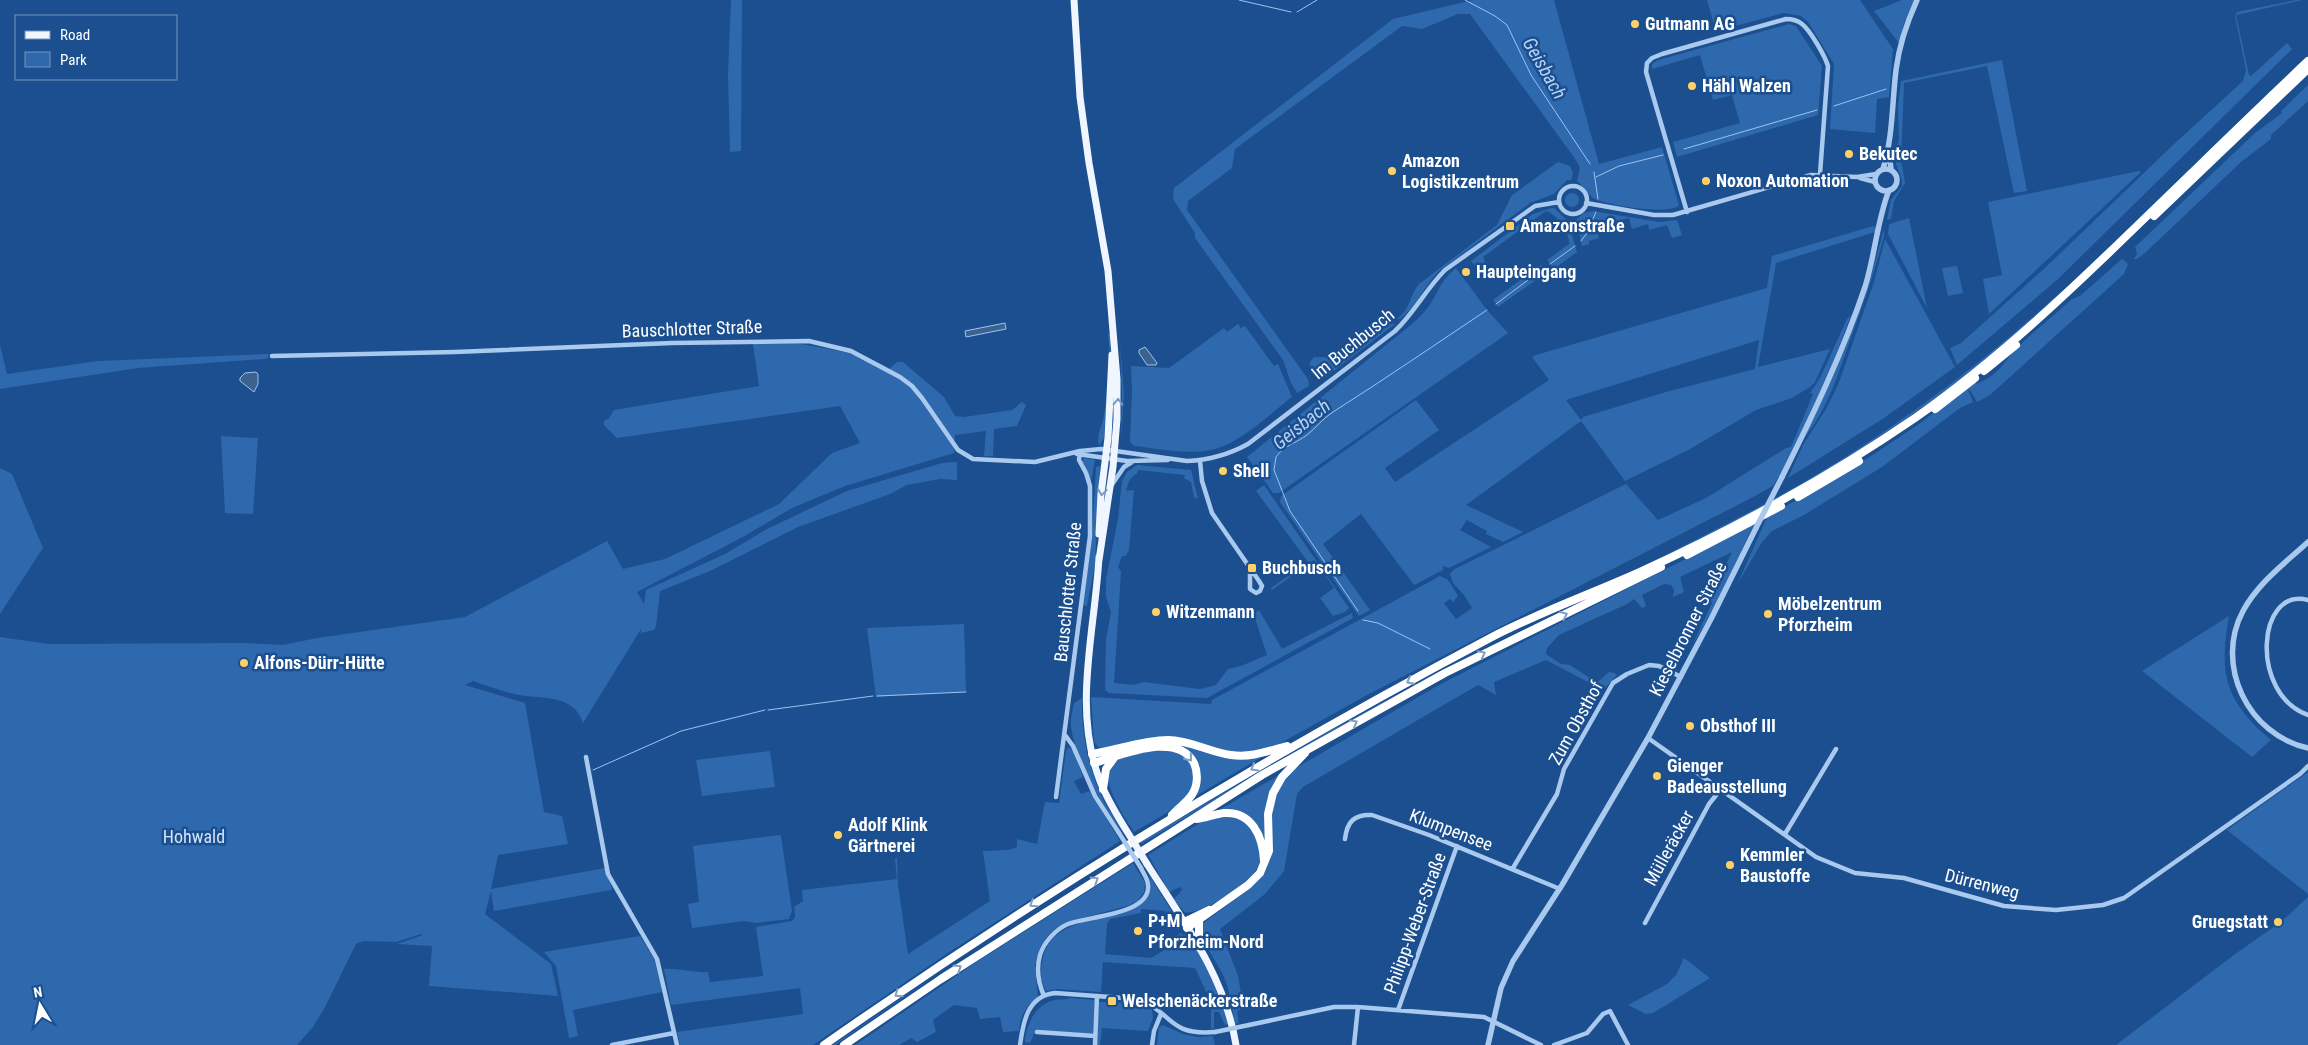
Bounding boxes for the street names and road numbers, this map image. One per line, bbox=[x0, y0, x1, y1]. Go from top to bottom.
street label: Im Buchbusch bbox=[1307, 304, 1398, 383]
street label: Bauschlotter Straße bbox=[621, 316, 763, 341]
street label: Bauschlotter Straße bbox=[1050, 521, 1085, 663]
street label: Kieselbronner Straße bbox=[1645, 558, 1731, 700]
street label: Zum Obsthof bbox=[1544, 677, 1607, 768]
street label: Klumpensee bbox=[1407, 804, 1496, 855]
street label: Mülleräcker bbox=[1639, 806, 1698, 889]
street label: Philipp-Weber-Straße bbox=[1379, 849, 1450, 996]
street label: Dürrenweg bbox=[1943, 864, 2022, 903]

